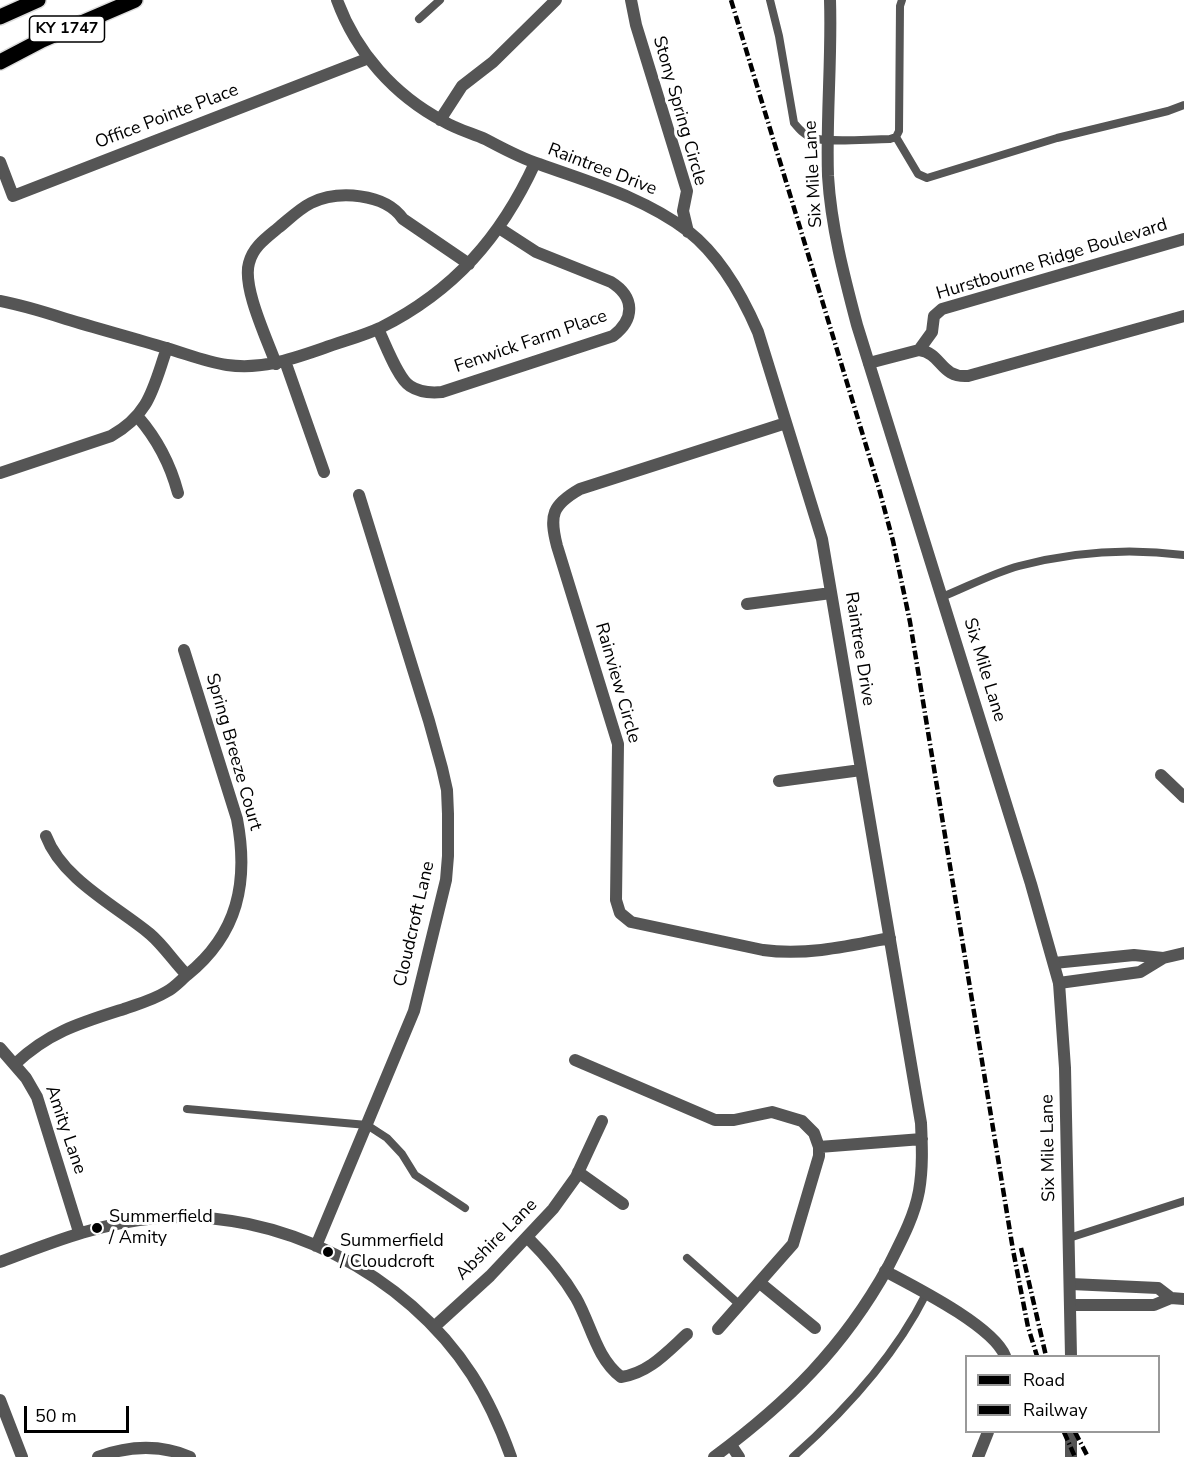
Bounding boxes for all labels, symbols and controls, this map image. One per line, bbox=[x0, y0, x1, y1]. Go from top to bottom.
road number: KY 1747 bbox=[29, 16, 104, 42]
street label: Stony Spring Circle bbox=[647, 34, 711, 188]
street label: Office Pointe Place bbox=[92, 80, 242, 154]
street label: Six Mile Lane bbox=[800, 120, 828, 228]
street label: Raintree Drive bbox=[544, 139, 660, 201]
street label: Hurstbourne Ridge Boulevard bbox=[934, 215, 1170, 305]
street label: Fenwick Farm Place bbox=[452, 306, 610, 378]
street label: Raintree Drive bbox=[839, 590, 879, 708]
street label: Six Mile Lane bbox=[958, 615, 1010, 725]
street label: Rainview Circle bbox=[589, 620, 645, 746]
street label: Spring Breeze Court bbox=[200, 671, 266, 833]
street label: Cloudcroft Lane bbox=[390, 859, 440, 989]
street label: Amity Lane bbox=[40, 1083, 90, 1177]
street label: Six Mile Lane bbox=[1037, 1094, 1061, 1202]
street label: Abshire Lane bbox=[452, 1195, 542, 1285]
place label: Summerfield / Amity bbox=[109, 1207, 213, 1250]
marker: Summerfield / Amity bbox=[90, 1221, 104, 1235]
place label: Summerfield / Cloudcroft bbox=[340, 1231, 444, 1274]
marker: Summerfield / Cloudcroft bbox=[321, 1245, 335, 1259]
legend bbox=[965, 1355, 1160, 1433]
text: Road bbox=[1023, 1368, 1065, 1392]
scale bar bbox=[27, 1394, 132, 1432]
text: Railway bbox=[1023, 1398, 1088, 1422]
text: 50 m bbox=[35, 1404, 77, 1428]

